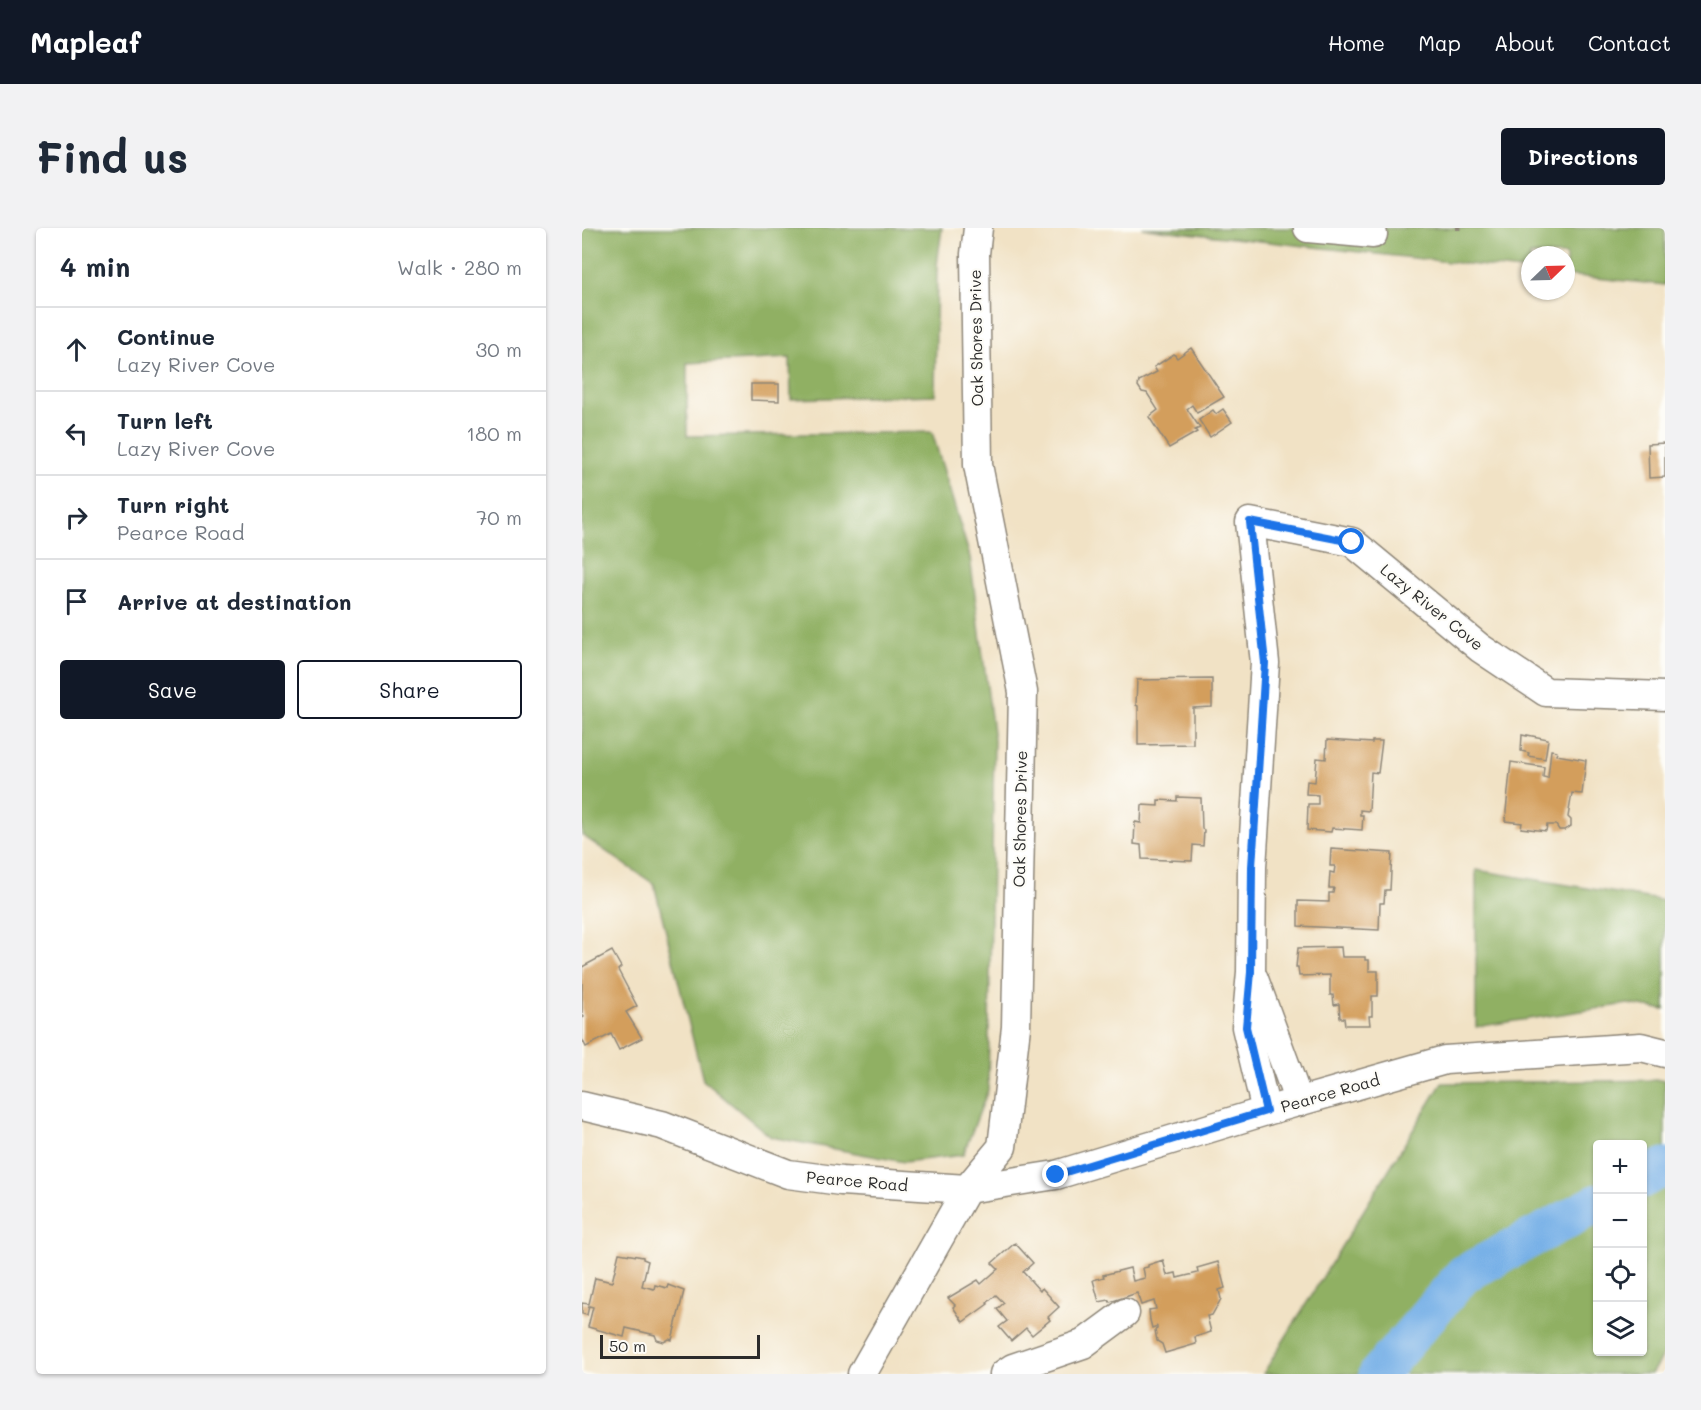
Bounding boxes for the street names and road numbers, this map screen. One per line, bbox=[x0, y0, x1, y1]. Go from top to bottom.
street label: Oak Shores Drive bbox=[964, 269, 987, 407]
street label: Lazy River Cove bbox=[1376, 559, 1488, 655]
street label: Oak Shores Drive bbox=[1008, 750, 1031, 888]
street label: Pearce Road bbox=[1278, 1068, 1382, 1117]
street label: Pearce Road bbox=[805, 1166, 909, 1195]

